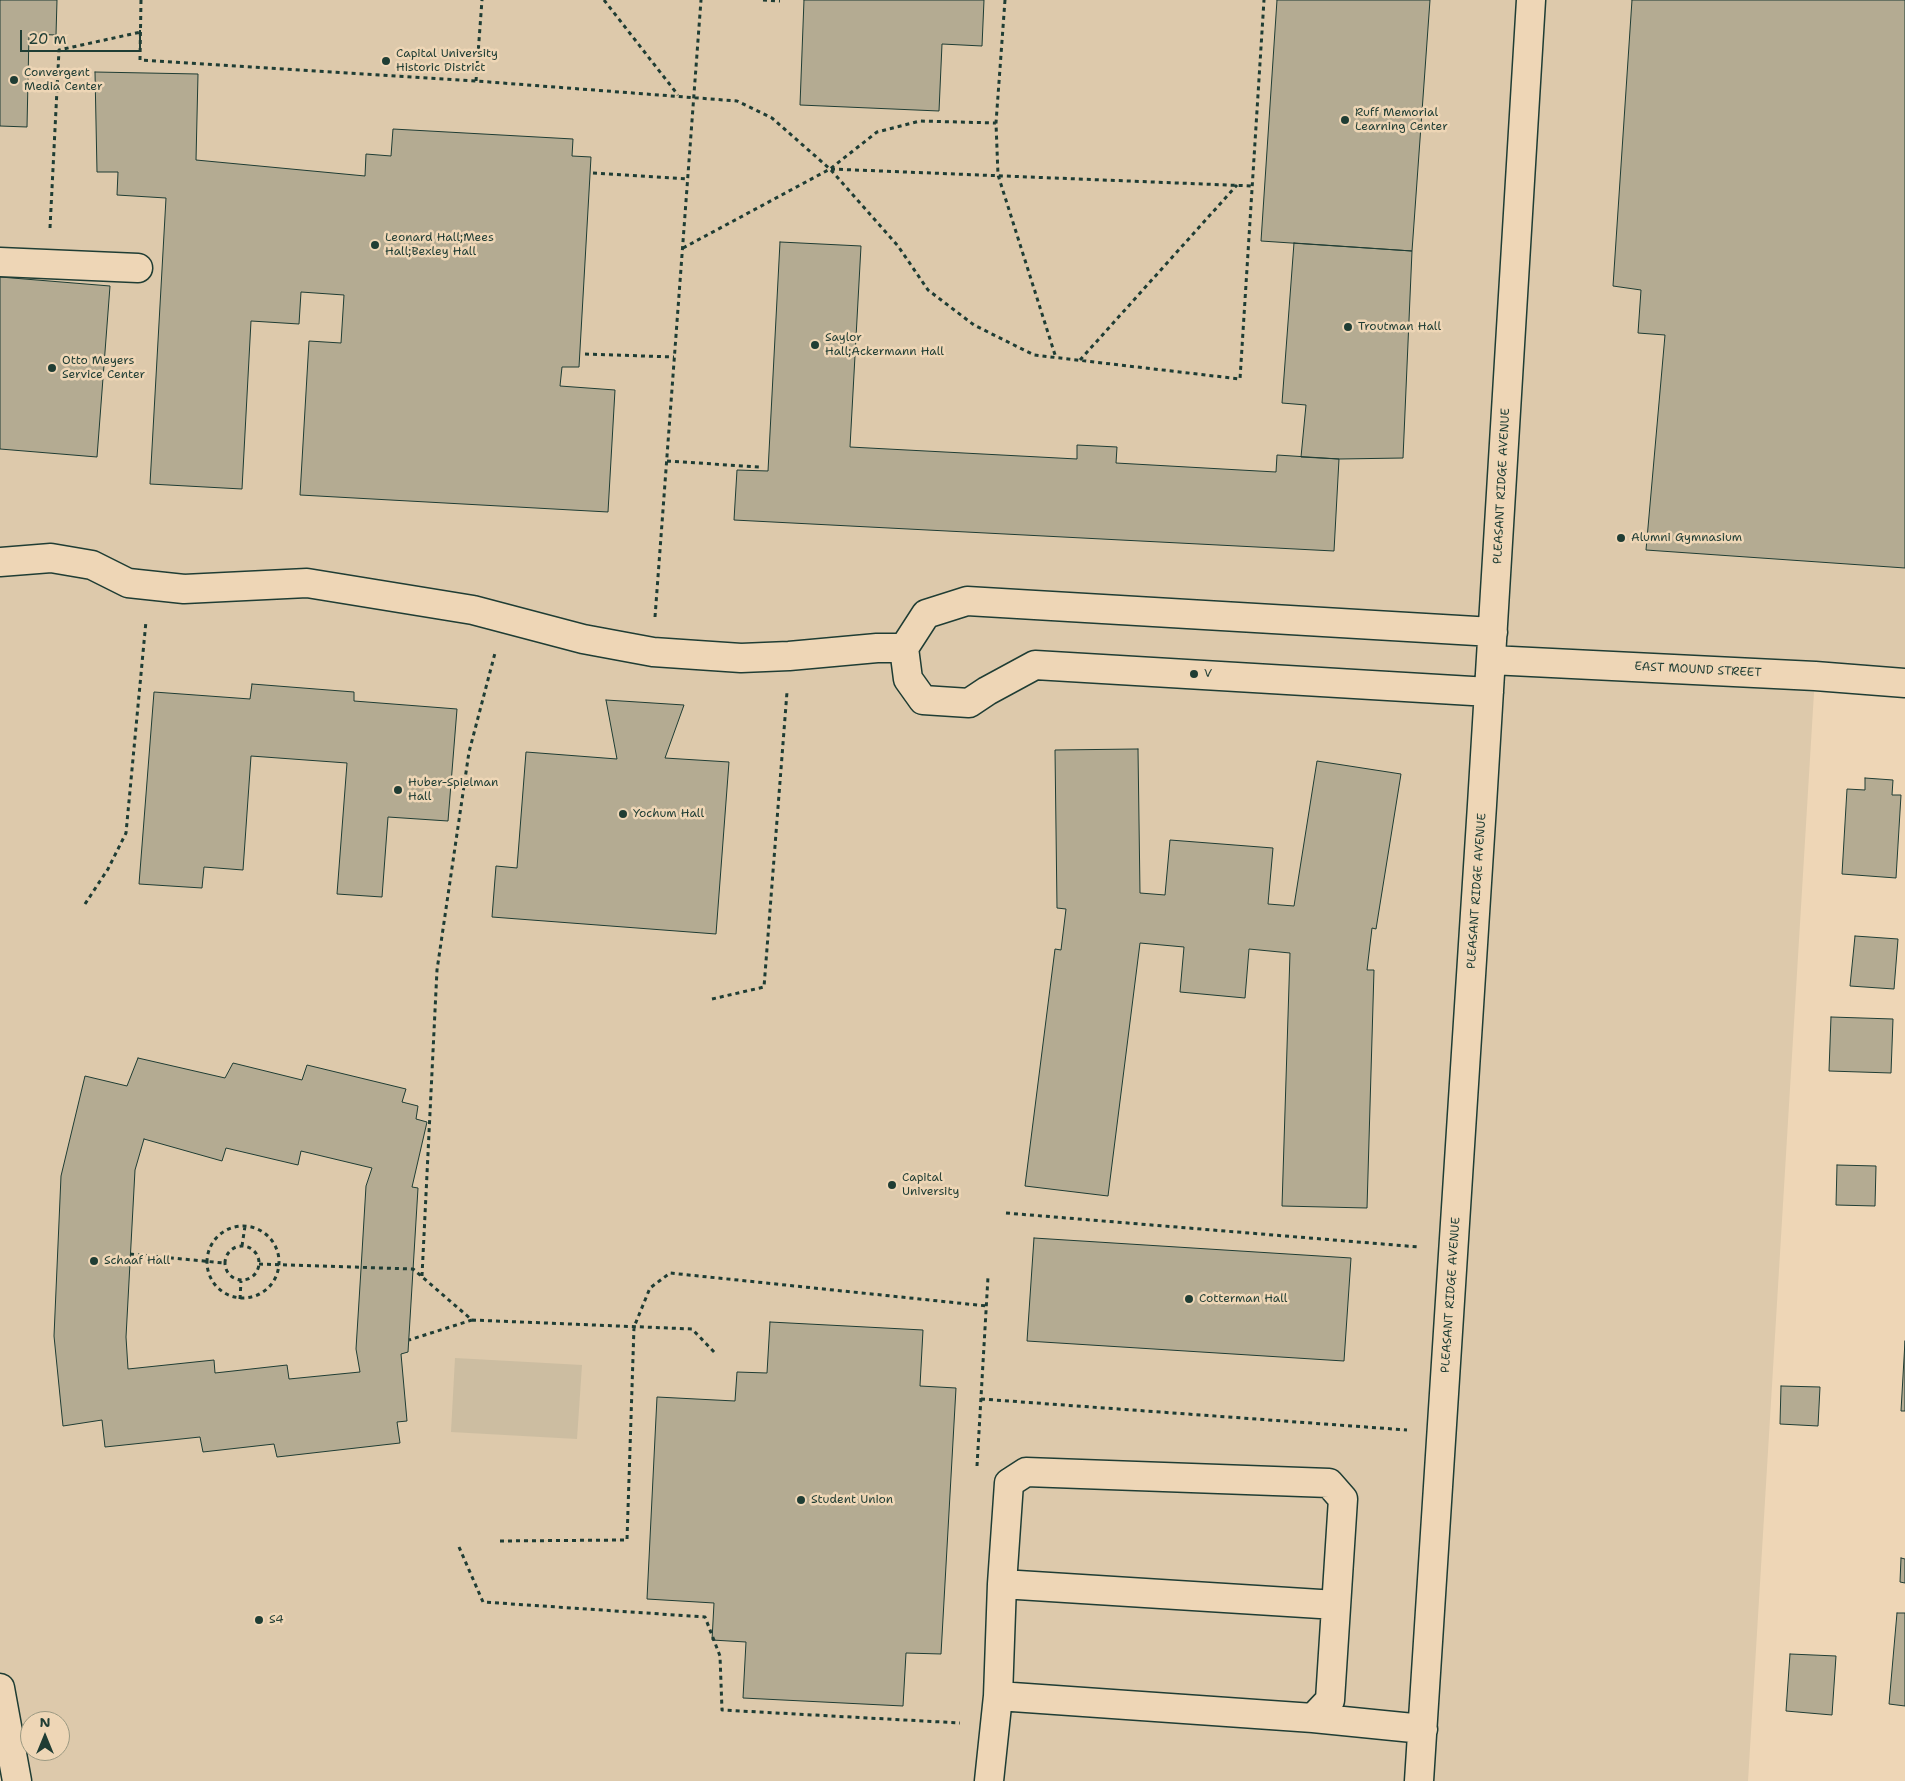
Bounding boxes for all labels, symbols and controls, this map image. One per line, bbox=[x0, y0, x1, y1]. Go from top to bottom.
scale bar bbox=[22, 20, 144, 52]
text: 20 m bbox=[28, 29, 67, 49]
place label: Capital University Historic District bbox=[396, 47, 498, 75]
marker: Capital University Historic District bbox=[380, 55, 392, 67]
place label: Convergent Media Center bbox=[24, 66, 103, 94]
marker: Convergent Media Center bbox=[8, 74, 20, 86]
place label: Ruff Memorial Learning Center bbox=[1355, 106, 1448, 134]
marker: Ruff Memorial Learning Center bbox=[1339, 114, 1351, 126]
place label: Leonard Hall;Mees Hall;Bexley Hall bbox=[385, 231, 494, 259]
marker: Leonard Hall;Mees Hall;Bexley Hall bbox=[369, 239, 381, 251]
place label: Troutman Hall bbox=[1358, 320, 1441, 334]
marker: Troutman Hall bbox=[1342, 321, 1354, 333]
place label: Saylor Hall;Ackermann Hall bbox=[825, 331, 944, 359]
marker: Saylor Hall;Ackermann Hall bbox=[809, 339, 821, 351]
place label: Otto Meyers Service Center bbox=[62, 354, 145, 382]
marker: Otto Meyers Service Center bbox=[46, 362, 58, 374]
street label: PLEASANT RIDGE AVENUE bbox=[1491, 408, 1513, 564]
place label: Alumni Gymnasium bbox=[1631, 531, 1742, 545]
marker: Alumni Gymnasium bbox=[1615, 532, 1627, 544]
street label: EAST MOUND STREET bbox=[1634, 659, 1762, 681]
place label: V bbox=[1204, 667, 1212, 681]
marker: V bbox=[1188, 668, 1200, 680]
place label: Huber-Spielman Hall bbox=[408, 776, 498, 804]
marker: Huber-Spielman Hall bbox=[392, 784, 404, 796]
place label: Yochum Hall bbox=[633, 807, 704, 821]
marker: Yochum Hall bbox=[617, 808, 629, 820]
street label: PLEASANT RIDGE AVENUE bbox=[1464, 813, 1490, 969]
place label: Capital University bbox=[902, 1171, 959, 1199]
marker: Capital University bbox=[886, 1179, 898, 1191]
street label: PLEASANT RIDGE AVENUE bbox=[1438, 1217, 1464, 1373]
place label: Schaaf Hall bbox=[104, 1254, 170, 1268]
marker: Schaaf Hall bbox=[88, 1255, 100, 1267]
place label: Cotterman Hall bbox=[1199, 1292, 1287, 1306]
marker: Cotterman Hall bbox=[1183, 1293, 1195, 1305]
place label: Student Union bbox=[811, 1493, 893, 1507]
marker: Student Union bbox=[795, 1494, 807, 1506]
place label: S4 bbox=[269, 1613, 284, 1627]
marker: S4 bbox=[253, 1614, 265, 1626]
north arrow bbox=[20, 1711, 70, 1761]
text: N bbox=[39, 1713, 51, 1731]

